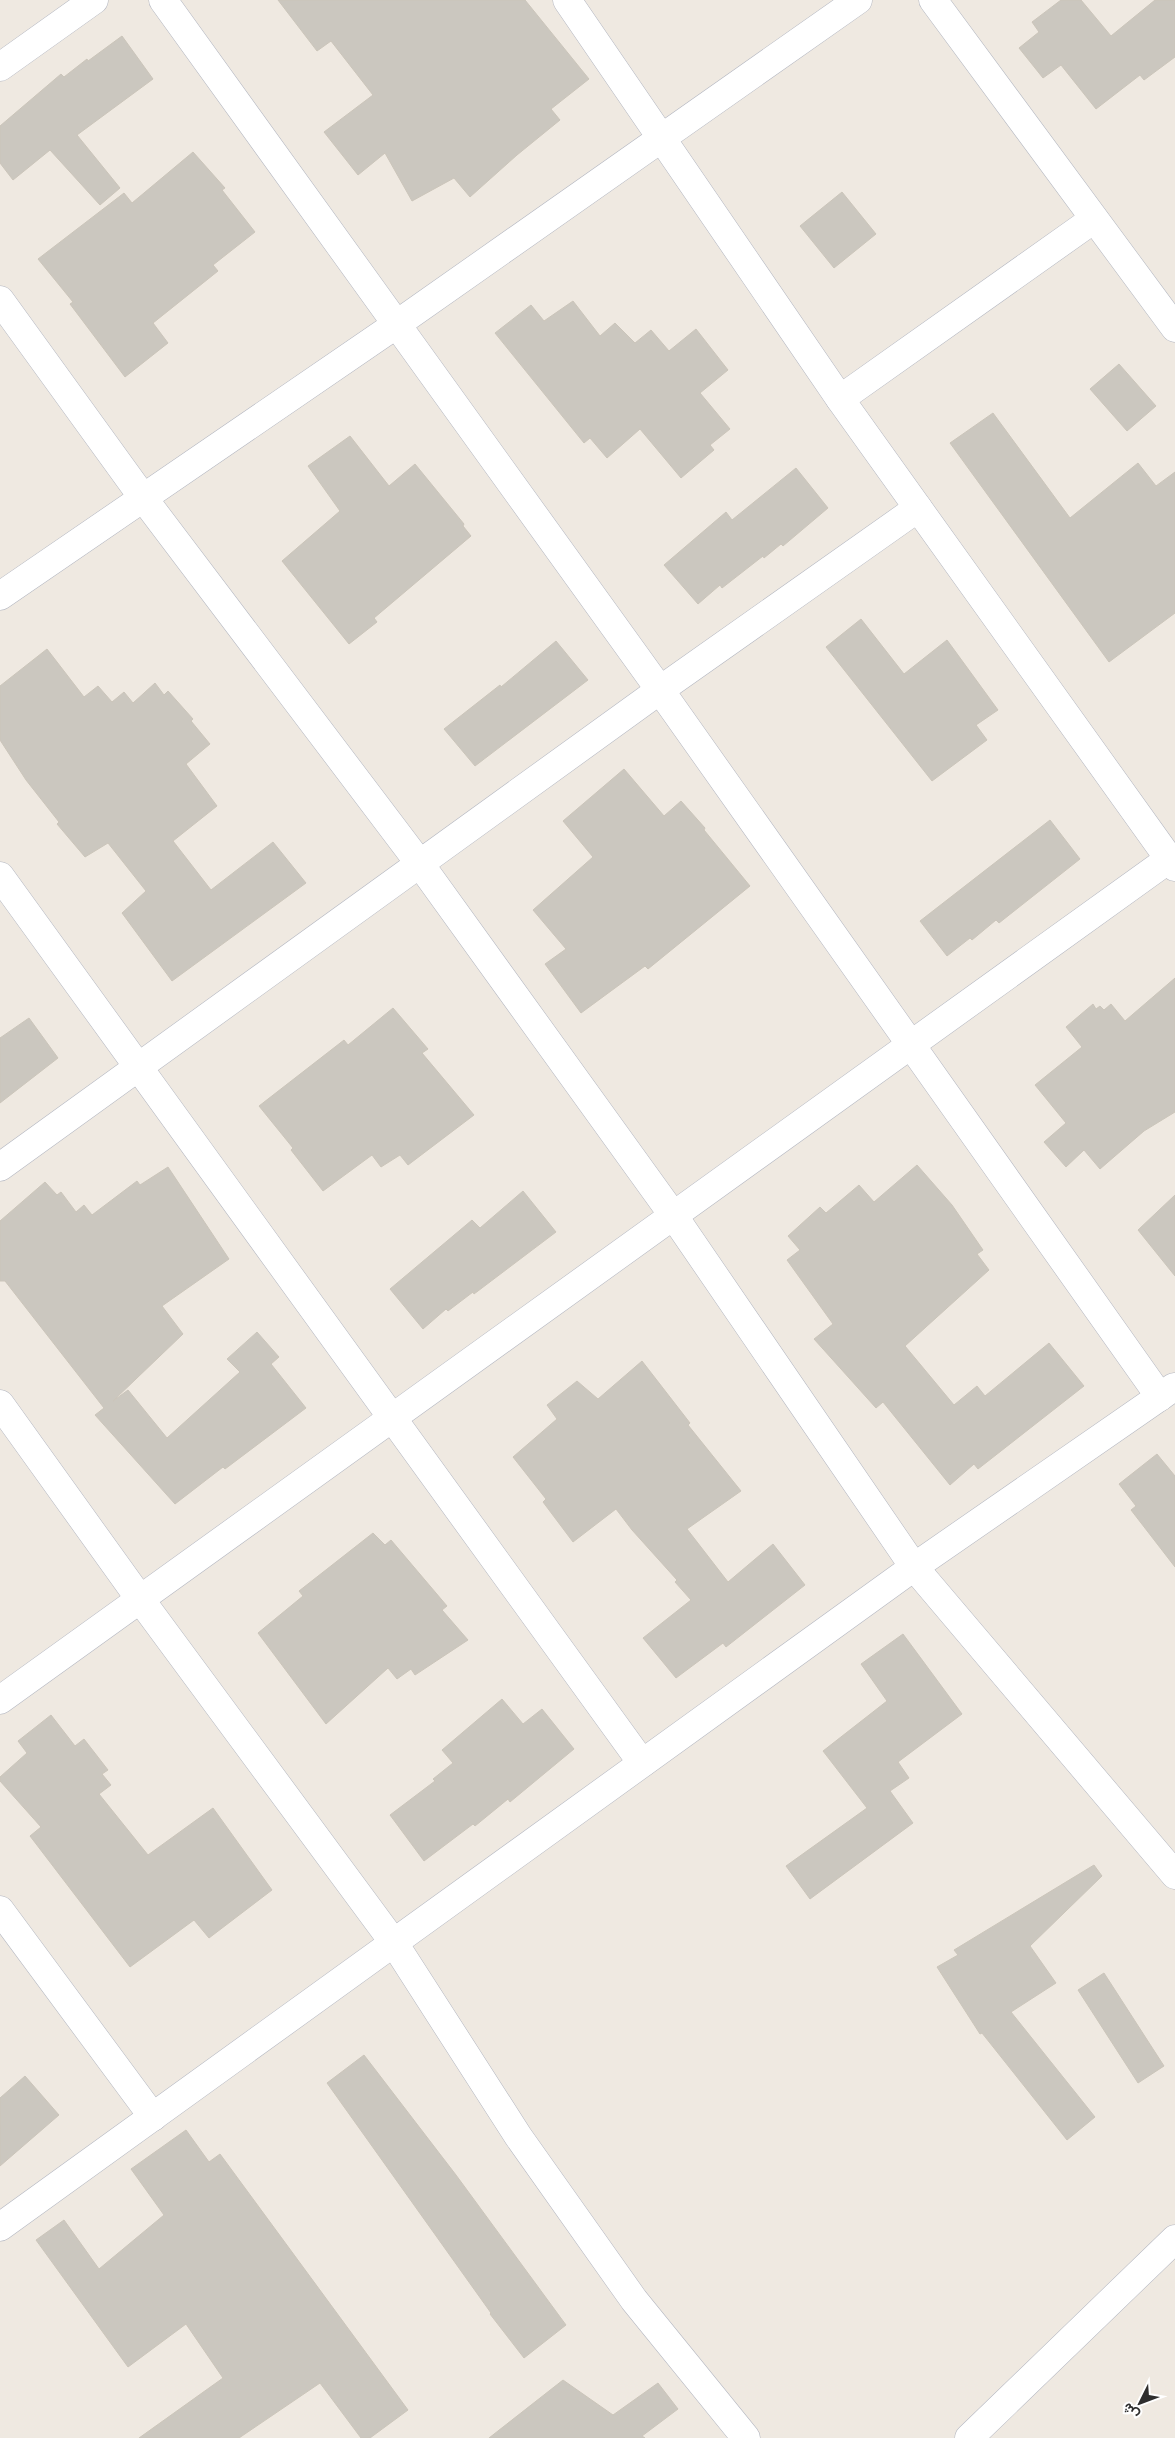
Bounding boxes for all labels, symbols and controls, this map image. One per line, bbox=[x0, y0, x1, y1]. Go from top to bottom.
north arrow bbox=[1115, 2378, 1165, 2428]
text: ش bbox=[1118, 2399, 1143, 2424]

